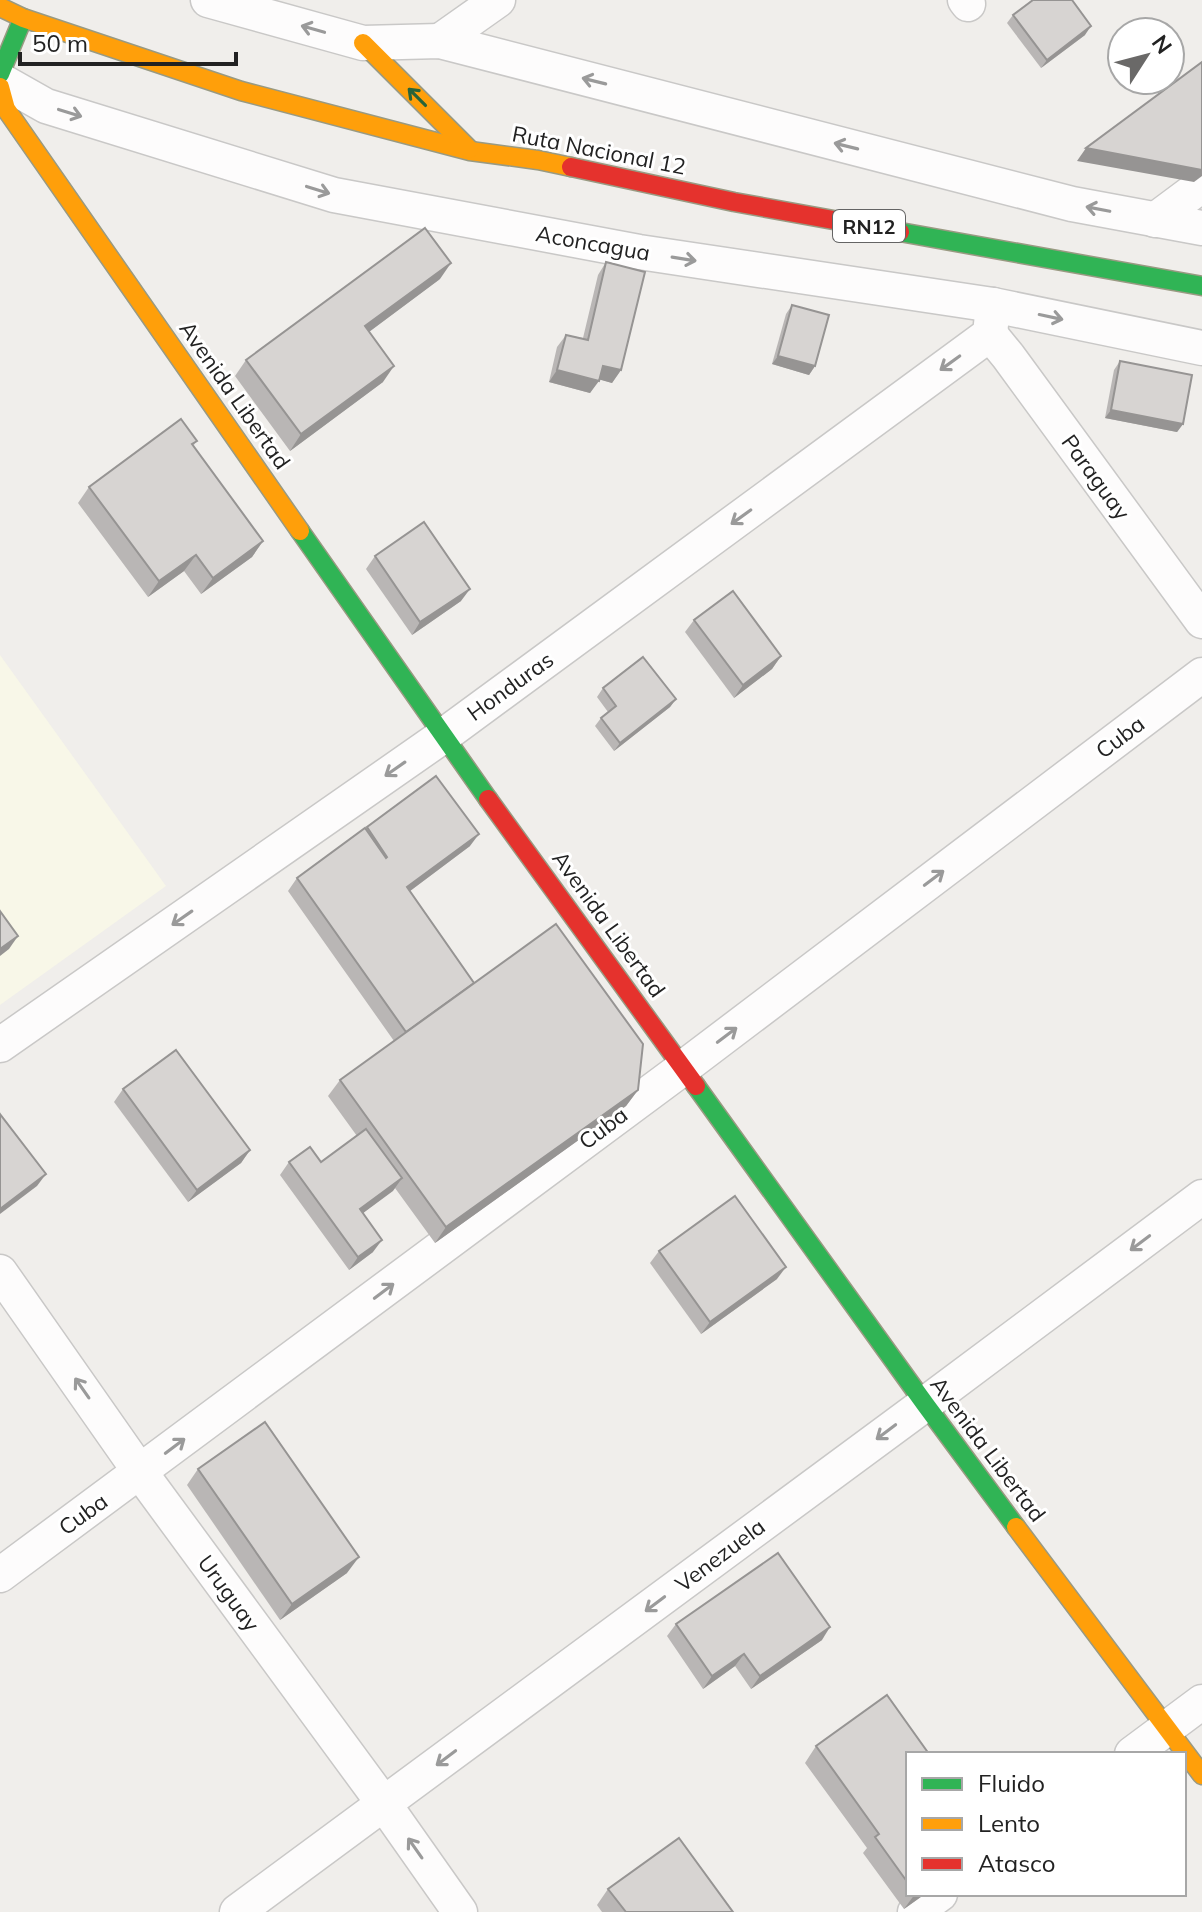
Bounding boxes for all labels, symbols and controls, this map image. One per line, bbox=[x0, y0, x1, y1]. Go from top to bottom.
scale bar bbox=[20, 16, 236, 66]
north arrow bbox=[1106, 16, 1186, 96]
one-way arrow bbox=[300, 21, 326, 36]
text: 50 m bbox=[32, 28, 88, 58]
text: N bbox=[1146, 29, 1178, 59]
one-way arrow bbox=[581, 72, 607, 87]
one-way arrow bbox=[408, 88, 427, 107]
one-way arrow bbox=[57, 107, 82, 122]
street label: Ruta Nacional 12 bbox=[510, 119, 688, 181]
one-way arrow bbox=[833, 137, 859, 152]
one-way arrow bbox=[306, 184, 331, 199]
one-way arrow bbox=[1086, 201, 1111, 216]
road number: RN12 bbox=[833, 210, 905, 242]
street label: Aconcagua bbox=[534, 219, 652, 267]
one-way arrow bbox=[671, 252, 696, 267]
one-way arrow bbox=[1038, 310, 1063, 325]
street label: Avenida Libertad bbox=[174, 316, 296, 474]
one-way arrow bbox=[940, 354, 961, 371]
street label: Paraguay bbox=[1056, 429, 1137, 525]
one-way arrow bbox=[730, 509, 752, 525]
street label: Honduras bbox=[461, 645, 559, 727]
street label: Cuba bbox=[1090, 710, 1150, 764]
one-way arrow bbox=[385, 761, 407, 777]
street label: Avenida Libertad bbox=[546, 845, 672, 1003]
one-way arrow bbox=[923, 869, 944, 886]
one-way arrow bbox=[171, 910, 193, 926]
one-way arrow bbox=[716, 1026, 737, 1043]
street label: Cuba bbox=[573, 1101, 633, 1155]
one-way arrow bbox=[1129, 1235, 1151, 1252]
one-way arrow bbox=[373, 1282, 394, 1299]
street label: Avenida Libertad bbox=[924, 1371, 1052, 1527]
one-way arrow bbox=[73, 1378, 90, 1400]
one-way arrow bbox=[876, 1424, 898, 1441]
one-way arrow bbox=[164, 1438, 186, 1454]
street label: Cuba bbox=[53, 1487, 113, 1541]
street label: Venezuela bbox=[670, 1512, 770, 1598]
street label: Uruguay bbox=[192, 1549, 266, 1637]
one-way arrow bbox=[645, 1595, 666, 1612]
one-way arrow bbox=[436, 1750, 457, 1767]
legend bbox=[906, 1752, 1186, 1896]
text: Fluido bbox=[978, 1768, 1045, 1798]
text: Lento bbox=[978, 1808, 1040, 1838]
one-way arrow bbox=[407, 1838, 423, 1860]
text: Atasco bbox=[978, 1848, 1055, 1878]

